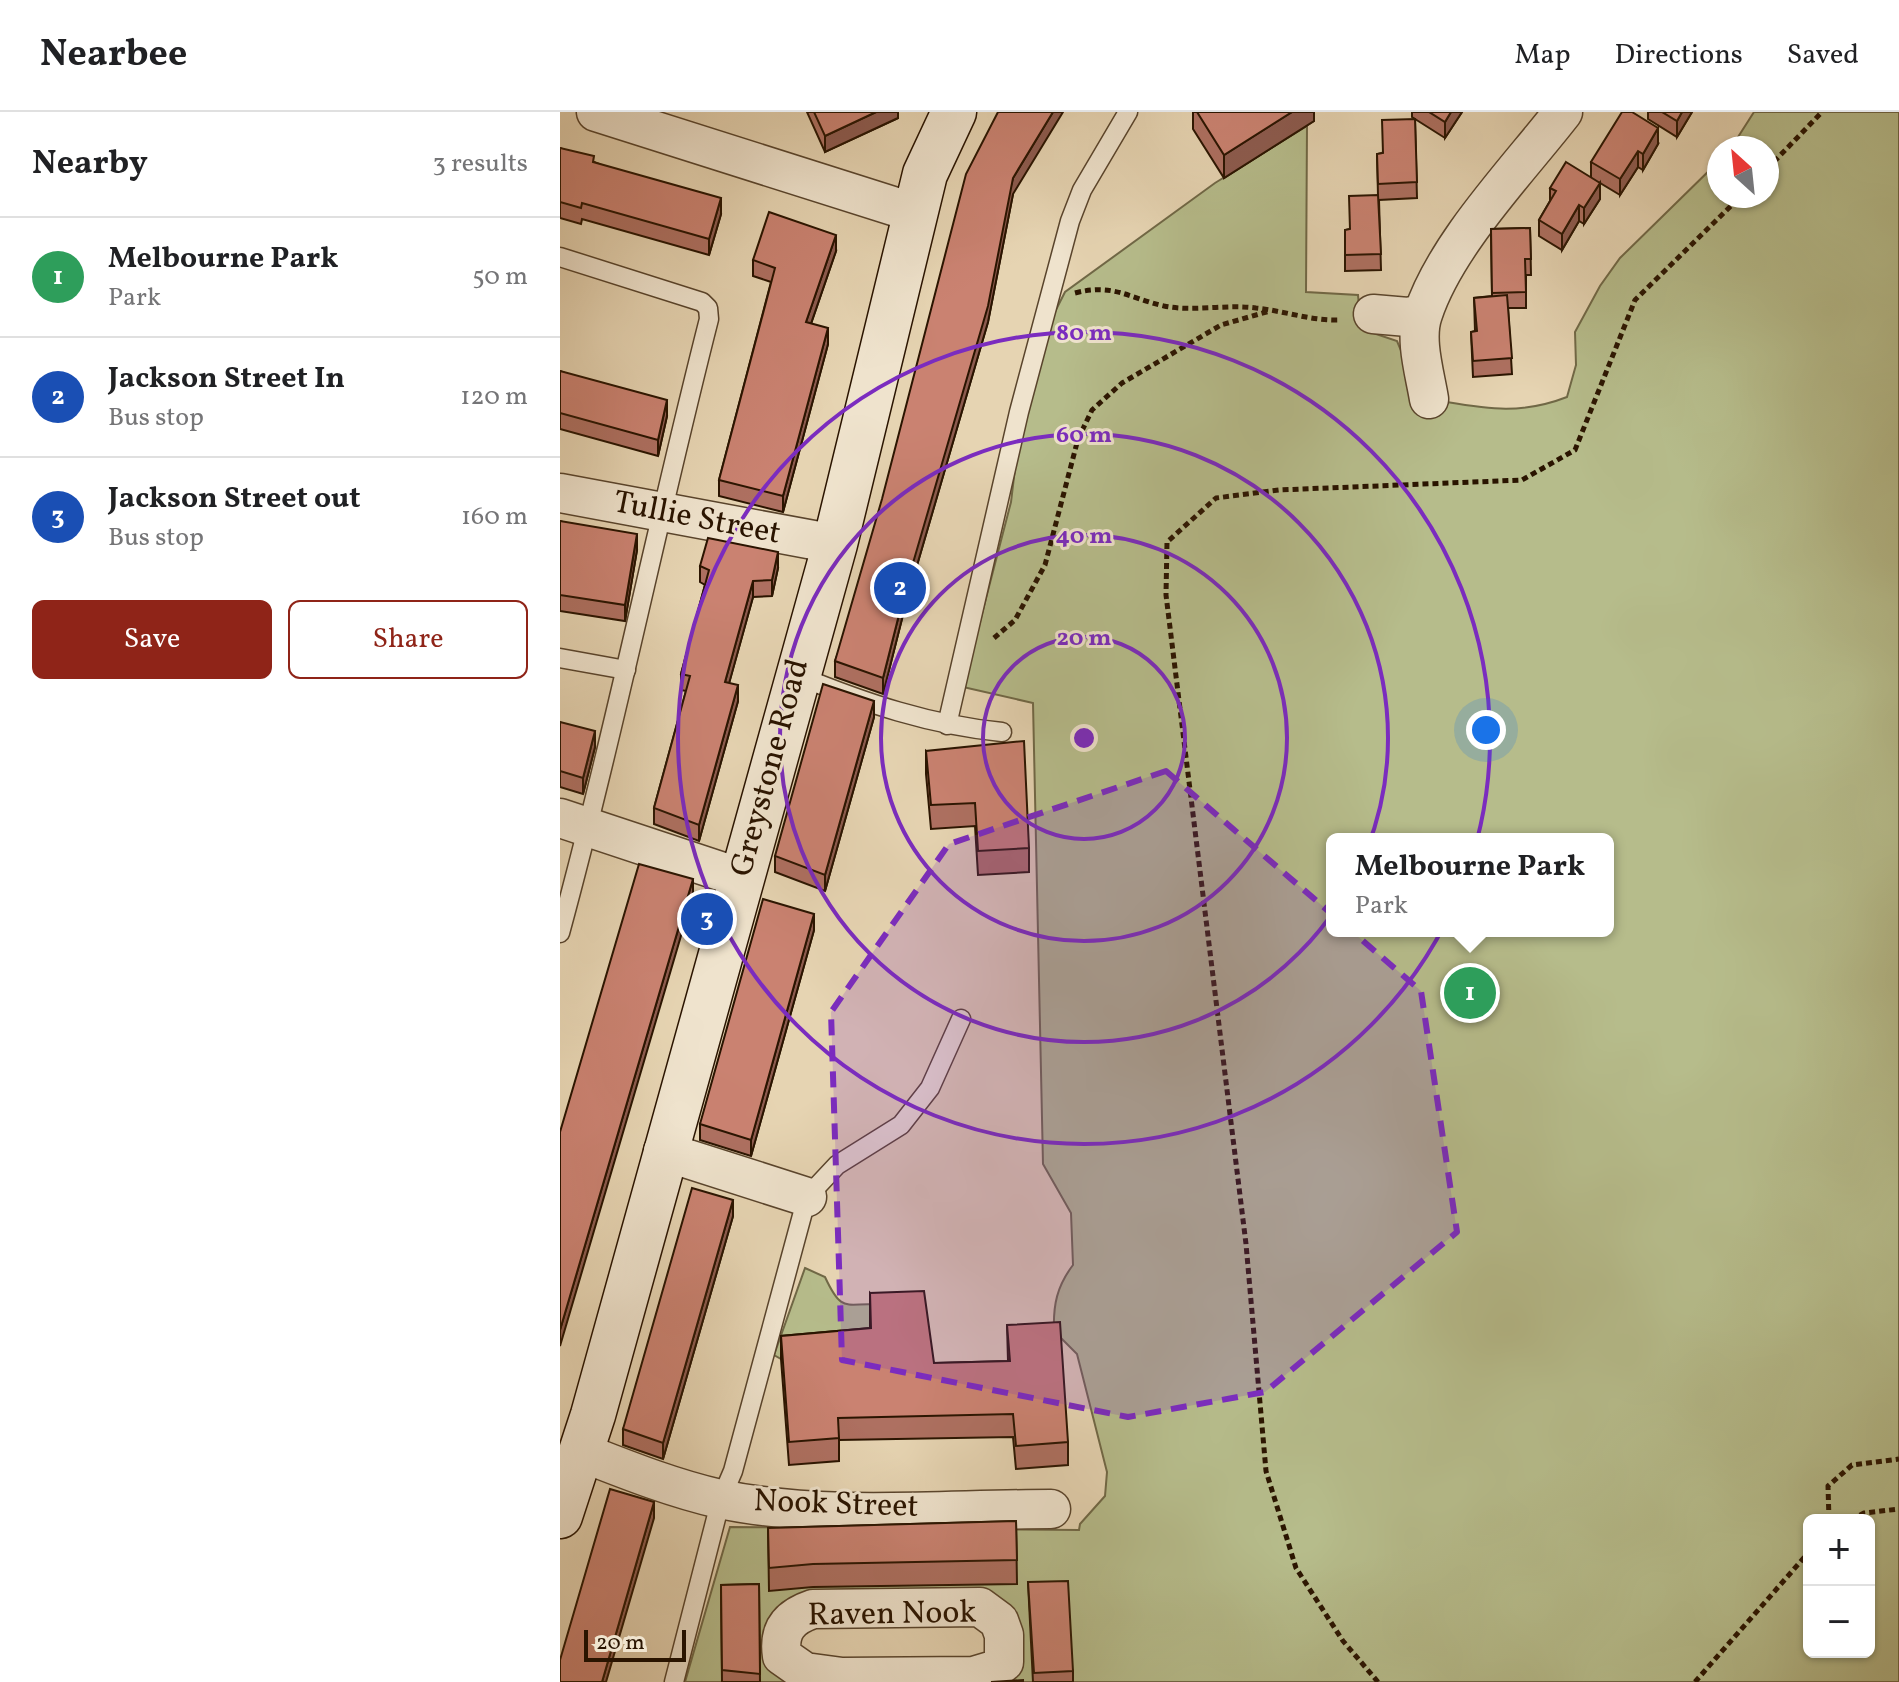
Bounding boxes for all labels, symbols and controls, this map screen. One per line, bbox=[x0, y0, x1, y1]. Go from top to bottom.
text: Nearbee bbox=[40, 29, 187, 82]
text: Map bbox=[1515, 36, 1571, 75]
text: Directions bbox=[1615, 36, 1743, 75]
text: Saved bbox=[1787, 36, 1859, 75]
north arrow bbox=[1707, 136, 1779, 208]
text: Nearby bbox=[32, 141, 148, 188]
text: 3 results bbox=[432, 146, 528, 182]
text: Melbourne Park bbox=[108, 238, 338, 280]
text: 1 bbox=[53, 259, 63, 295]
text: 50 m bbox=[472, 259, 528, 295]
text: Park bbox=[108, 280, 161, 316]
text: 80 m bbox=[1056, 317, 1112, 351]
text: Jackson Street In bbox=[108, 358, 345, 400]
text: 2 bbox=[51, 379, 65, 415]
text: 120 m bbox=[460, 379, 528, 415]
text: Bus stop bbox=[108, 400, 204, 436]
text: 60 m bbox=[1056, 419, 1112, 453]
text: Jackson Street out bbox=[108, 478, 361, 520]
street label: Tullie Street bbox=[610, 481, 784, 557]
text: 3 bbox=[51, 499, 65, 535]
text: 160 m bbox=[461, 499, 528, 535]
text: Bus stop bbox=[108, 520, 204, 556]
text: 40 m bbox=[1056, 520, 1112, 554]
pin: 2 bbox=[874, 558, 926, 618]
button: Save bbox=[32, 600, 272, 679]
button: Share bbox=[288, 600, 528, 679]
text: 20 m bbox=[1056, 622, 1112, 656]
street label: Greystone Road bbox=[721, 654, 821, 882]
your location bbox=[1466, 710, 1506, 750]
centre of rings bbox=[1070, 724, 1098, 752]
popup bbox=[1326, 833, 1614, 937]
text: Melbourne Park bbox=[1355, 846, 1585, 888]
text: Park bbox=[1355, 888, 1408, 924]
pin: 3 bbox=[681, 889, 733, 949]
pin: 1 bbox=[1444, 963, 1496, 1023]
street label: Nook Street bbox=[753, 1480, 919, 1530]
map controls bbox=[1803, 1514, 1875, 1658]
button: + bbox=[1803, 1514, 1875, 1586]
button: − bbox=[1803, 1586, 1875, 1658]
street label: Raven Nook bbox=[807, 1592, 977, 1638]
scale bar bbox=[584, 1626, 686, 1662]
text: 20 m bbox=[596, 1628, 645, 1659]

